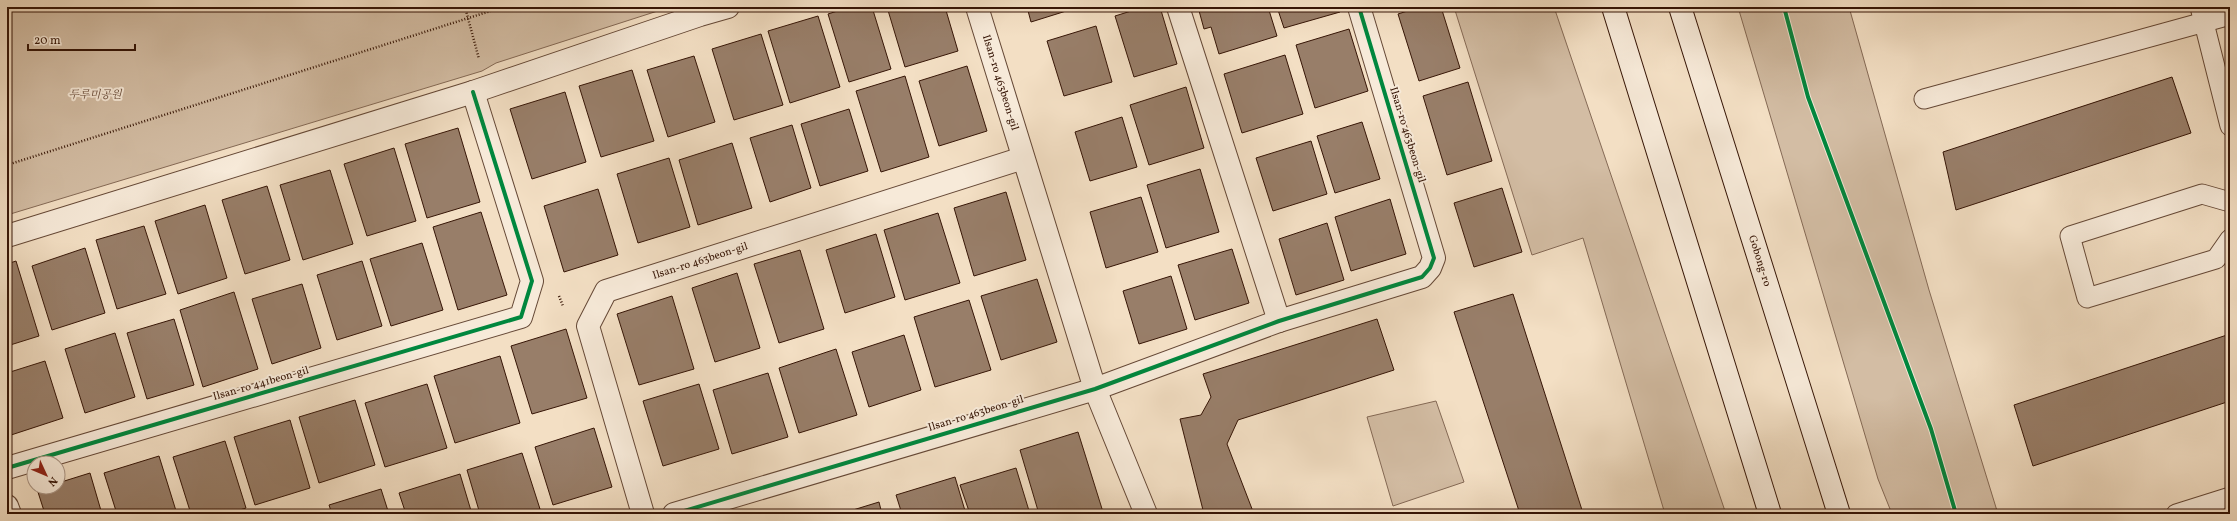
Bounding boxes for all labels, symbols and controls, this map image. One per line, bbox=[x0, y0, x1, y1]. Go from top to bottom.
scale bar bbox=[28, 26, 135, 52]
text: 20 m bbox=[34, 33, 61, 49]
street label: Ilsan-ro 463beon-gil bbox=[978, 33, 1022, 132]
street label: Ilsan-ro 463beon-gil bbox=[1385, 85, 1429, 185]
park label: 두루미공원 bbox=[68, 88, 123, 103]
street label: Gobong-ro bbox=[1745, 233, 1775, 288]
street label: Ilsan-ro 463beon-gil bbox=[650, 239, 750, 283]
street label: Ilsan-ro 441beon-gil bbox=[211, 363, 311, 405]
street label: Ilsan-ro 463beon-gil bbox=[926, 392, 1026, 436]
north arrow bbox=[26, 455, 66, 495]
text: N bbox=[44, 473, 60, 489]

